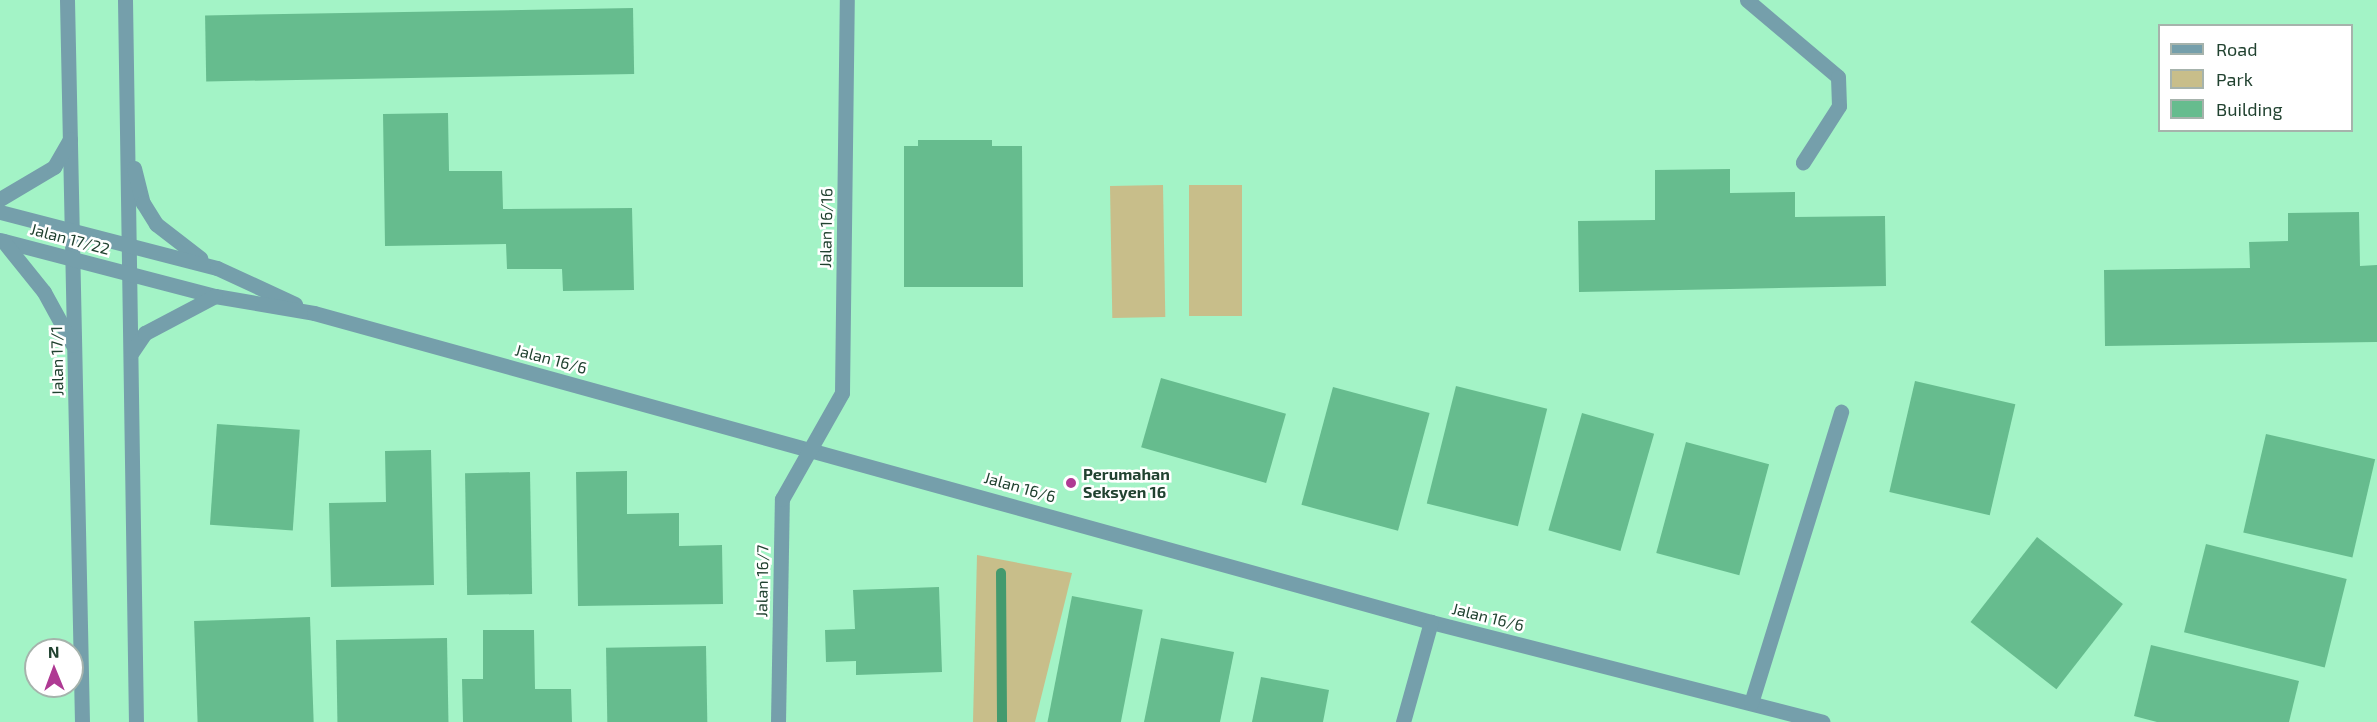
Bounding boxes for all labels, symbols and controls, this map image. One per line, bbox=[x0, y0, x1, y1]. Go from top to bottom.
legend bbox=[2158, 24, 2353, 132]
text: Road bbox=[2216, 38, 2257, 60]
text: Park bbox=[2216, 68, 2253, 90]
text: Building bbox=[2216, 98, 2283, 120]
street label: Jalan 16/16 bbox=[816, 188, 836, 268]
street label: Jalan 17/22 bbox=[28, 219, 112, 259]
street label: Jalan 17/1 bbox=[47, 326, 67, 396]
street label: Jalan 16/6 bbox=[513, 340, 589, 378]
place label: Perumahan Seksyen 16 bbox=[1083, 464, 1170, 502]
street label: Jalan 16/6 bbox=[982, 468, 1058, 506]
marker: Perumahan Seksyen 16 bbox=[1064, 476, 1078, 490]
street label: Jalan 16/7 bbox=[752, 545, 772, 617]
street label: Jalan 16/6 bbox=[1450, 599, 1526, 635]
north arrow bbox=[24, 638, 84, 698]
text: N bbox=[48, 642, 60, 661]

